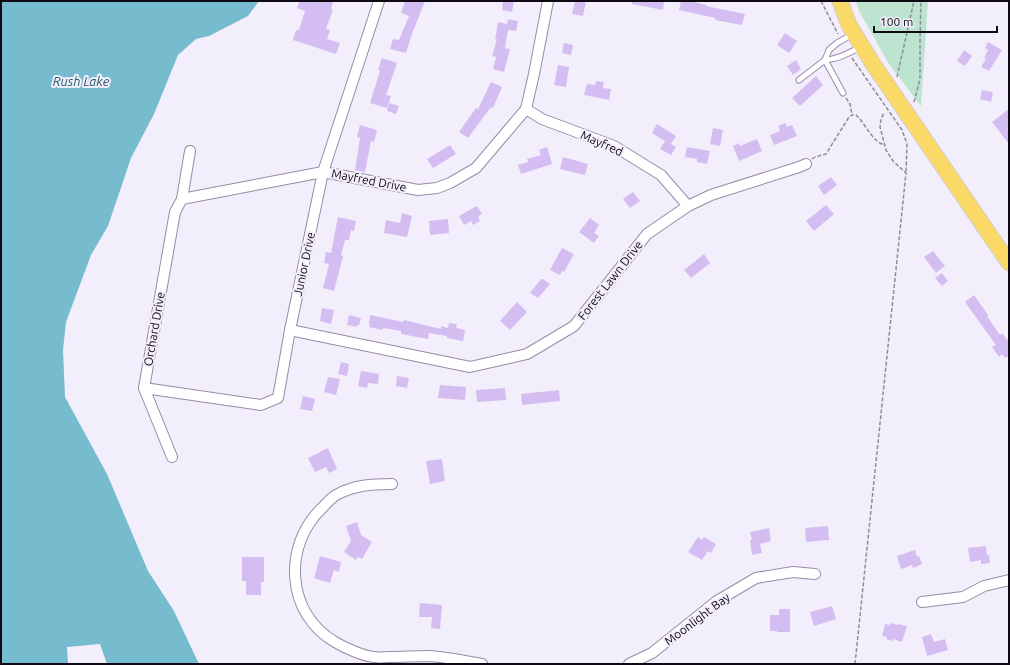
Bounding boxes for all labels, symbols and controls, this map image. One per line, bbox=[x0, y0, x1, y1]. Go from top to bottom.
scale bar bbox=[874, 8, 997, 34]
text: 100 m bbox=[880, 15, 913, 28]
water label: Rush Lake bbox=[53, 74, 110, 88]
street label: Mayfred bbox=[579, 128, 625, 158]
street label: Mayfred Drive bbox=[330, 166, 408, 194]
street label: Junior Drive bbox=[291, 231, 317, 297]
street label: Forest Lawn Drive bbox=[575, 238, 645, 322]
street label: Orchard Drive bbox=[141, 291, 167, 367]
street label: Moonlight Bay bbox=[662, 590, 732, 648]

